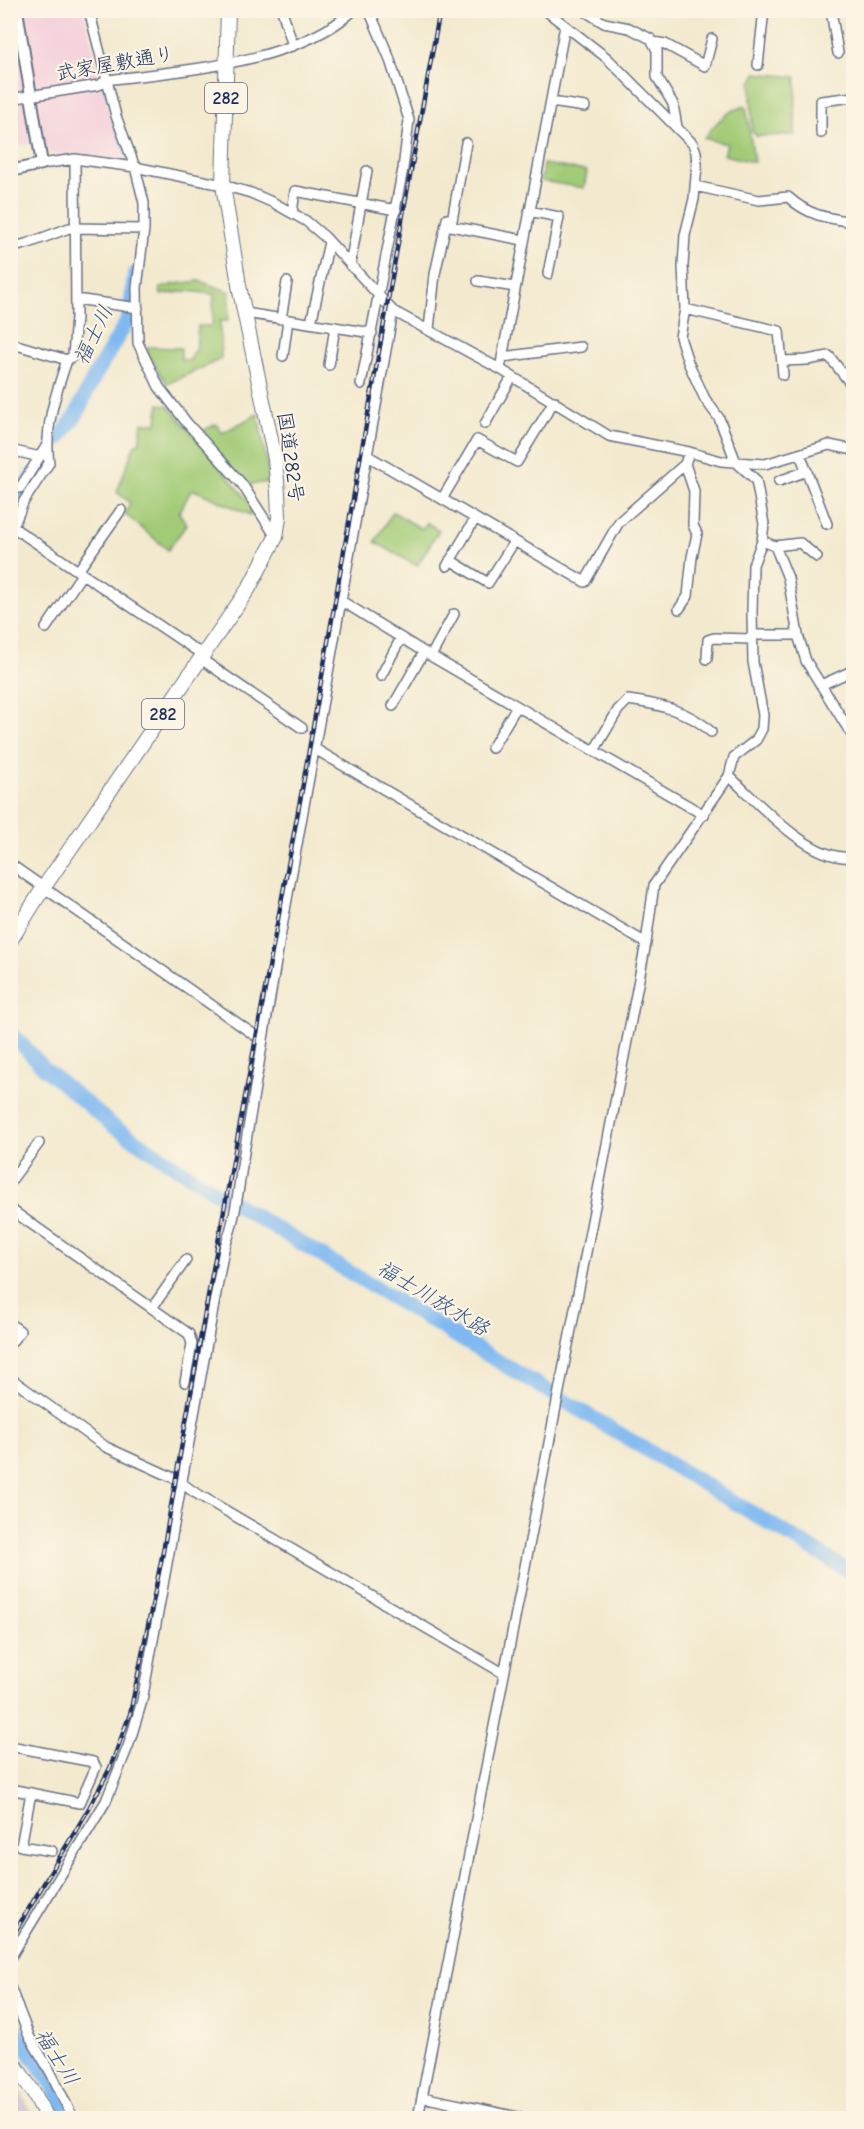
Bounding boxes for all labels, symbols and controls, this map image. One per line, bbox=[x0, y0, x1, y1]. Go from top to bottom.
street label: 武家屋敷通り bbox=[54, 42, 176, 85]
road number: 282 bbox=[205, 83, 247, 113]
water label: 福士川 bbox=[68, 301, 118, 369]
street label: 国道282号 bbox=[273, 410, 308, 504]
road number: 282 bbox=[142, 699, 184, 729]
water label: 福士川放水路 bbox=[373, 1255, 494, 1341]
water label: 福士川 bbox=[30, 2024, 84, 2090]

